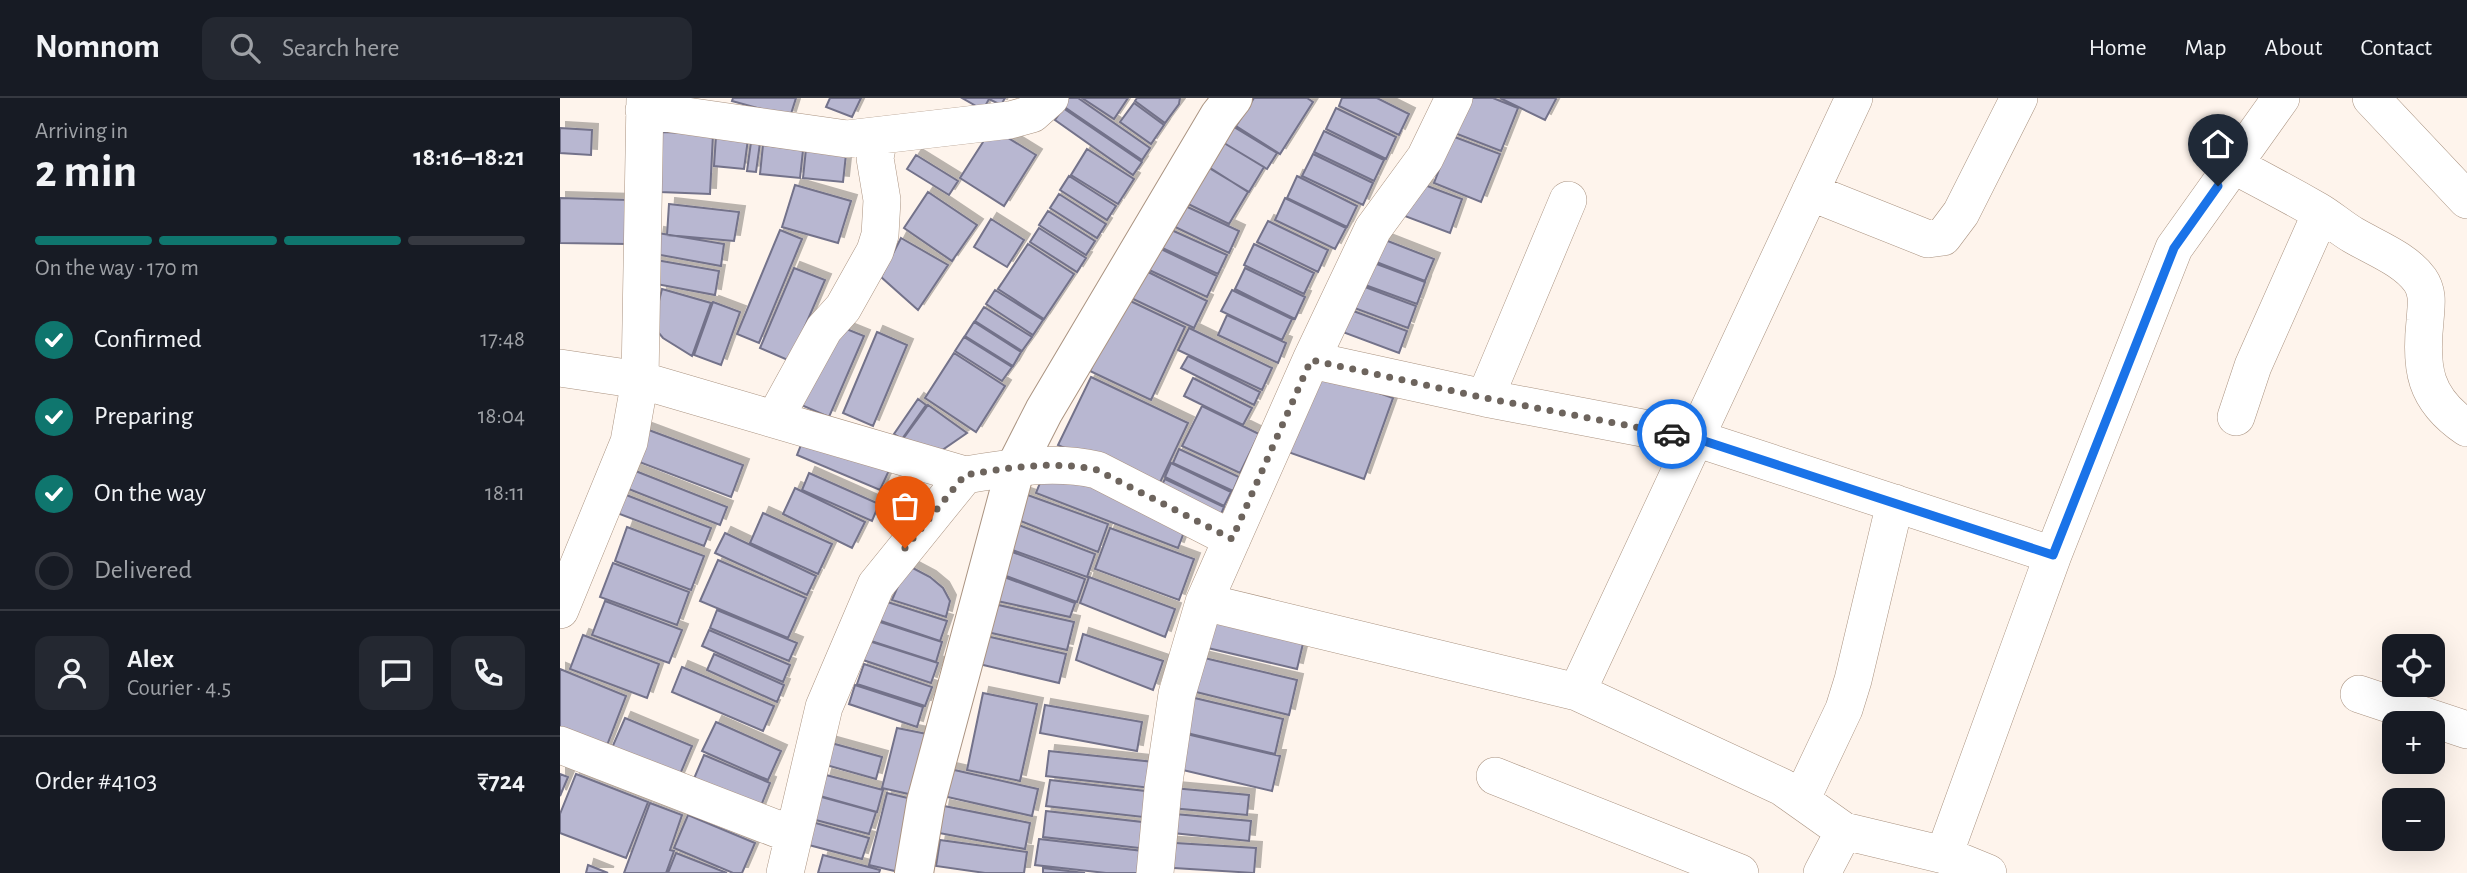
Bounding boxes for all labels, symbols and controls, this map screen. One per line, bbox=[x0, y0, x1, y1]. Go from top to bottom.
search box bbox=[202, 17, 692, 80]
icon: search bbox=[226, 29, 264, 67]
text: Nomnom bbox=[35, 31, 160, 64]
text: Search here bbox=[282, 35, 400, 61]
text: Home bbox=[2089, 36, 2147, 60]
text: Map bbox=[2185, 36, 2227, 60]
text: About bbox=[2265, 36, 2322, 60]
text: Contact bbox=[2360, 36, 2432, 60]
pin bbox=[2188, 114, 2248, 186]
text: Arriving in bbox=[35, 120, 128, 143]
icon: home bbox=[2199, 125, 2237, 163]
text: 18:16–18:21 bbox=[413, 144, 525, 170]
text: 2 min bbox=[35, 149, 137, 195]
text: On the way · 170 m bbox=[35, 257, 199, 280]
icon: check bbox=[35, 321, 73, 359]
text: Confirmed bbox=[94, 326, 202, 352]
text: 17:48 bbox=[480, 328, 525, 351]
icon: check bbox=[35, 398, 73, 436]
courier bbox=[1637, 399, 1707, 469]
text: Preparing bbox=[94, 403, 193, 429]
text: 18:04 bbox=[478, 405, 525, 428]
icon: car bbox=[1653, 415, 1691, 453]
icon: check bbox=[35, 475, 73, 513]
pin bbox=[875, 476, 935, 548]
text: On the way bbox=[94, 480, 206, 506]
text: 18:11 bbox=[485, 482, 525, 505]
icon: bag bbox=[886, 487, 924, 525]
text: Delivered bbox=[94, 557, 192, 583]
map controls bbox=[2382, 634, 2445, 851]
button: locate bbox=[2382, 634, 2445, 697]
button: person bbox=[35, 636, 109, 710]
button: chat bbox=[359, 636, 433, 710]
button: phone bbox=[451, 636, 525, 710]
text: Alex bbox=[127, 646, 174, 672]
text: Courier · 4.5 bbox=[127, 677, 231, 700]
button: + bbox=[2382, 711, 2445, 774]
text: Order #4103 bbox=[35, 768, 157, 794]
text: ₹724 bbox=[478, 768, 525, 794]
button: − bbox=[2382, 788, 2445, 851]

